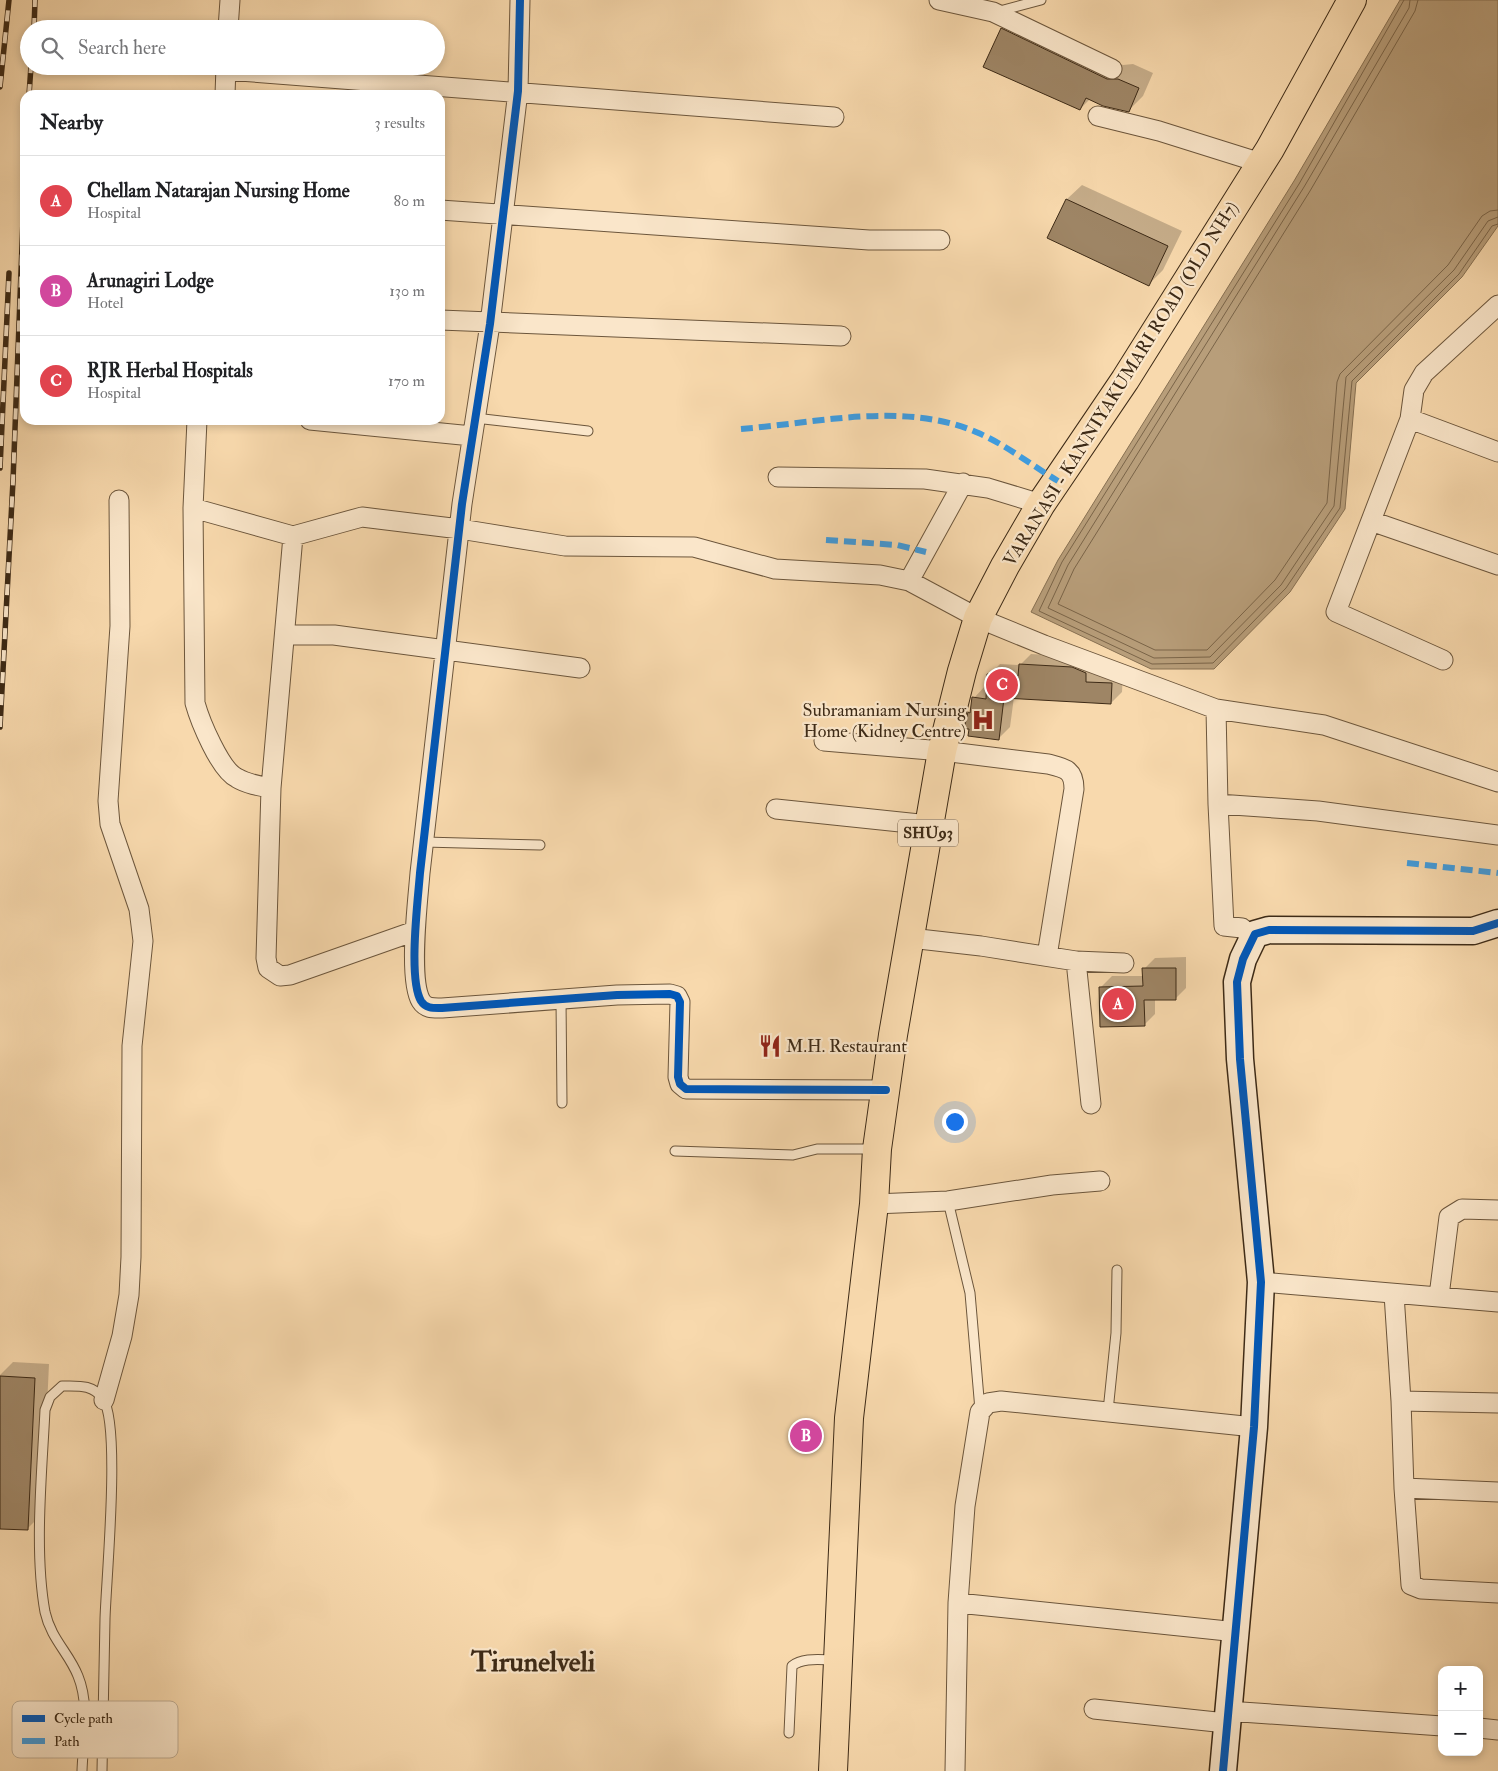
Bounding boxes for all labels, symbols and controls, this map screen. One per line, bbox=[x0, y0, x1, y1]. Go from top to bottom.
search box bbox=[20, 20, 445, 75]
icon: search bbox=[38, 34, 66, 62]
text: Search here bbox=[78, 36, 166, 60]
text: Nearby bbox=[40, 109, 103, 136]
text: 3 results bbox=[374, 113, 425, 133]
text: Chellam Natarajan Nursing Home bbox=[87, 179, 350, 203]
text: A bbox=[51, 191, 61, 211]
text: 80 m bbox=[394, 191, 425, 211]
street label: VARANASI - KANNIYAKUMARI ROAD (OLD NH7) bbox=[998, 197, 1244, 571]
text: Hospital bbox=[87, 203, 141, 223]
text: Arunagiri Lodge bbox=[87, 269, 214, 293]
text: B bbox=[51, 281, 61, 301]
text: 130 m bbox=[389, 281, 425, 301]
text: Hotel bbox=[87, 293, 124, 313]
text: RJR Herbal Hospitals bbox=[87, 359, 253, 383]
text: C bbox=[50, 371, 62, 391]
text: 170 m bbox=[388, 371, 425, 391]
text: Hospital bbox=[87, 383, 141, 403]
pin: C bbox=[986, 666, 1018, 704]
place label: Subramaniam Nursing Home (Kidney Centre) bbox=[803, 699, 967, 743]
hospital icon: Subramaniam Nursing Home (Kidney Centre) bbox=[970, 707, 996, 733]
road number: SHU93 bbox=[898, 820, 958, 846]
pin: A bbox=[1102, 985, 1134, 1023]
restaurant icon: M.H. Restaurant bbox=[757, 1033, 783, 1059]
place label: M.H. Restaurant bbox=[786, 1035, 907, 1058]
your location bbox=[942, 1109, 968, 1135]
pin: B bbox=[790, 1417, 822, 1455]
district label: Tirunelveli bbox=[470, 1645, 596, 1680]
map controls bbox=[1438, 1666, 1483, 1756]
button: + bbox=[1438, 1666, 1483, 1711]
legend bbox=[12, 1701, 178, 1758]
text: Cycle path bbox=[54, 1710, 114, 1728]
button: − bbox=[1438, 1711, 1483, 1756]
text: Path bbox=[54, 1733, 80, 1750]

